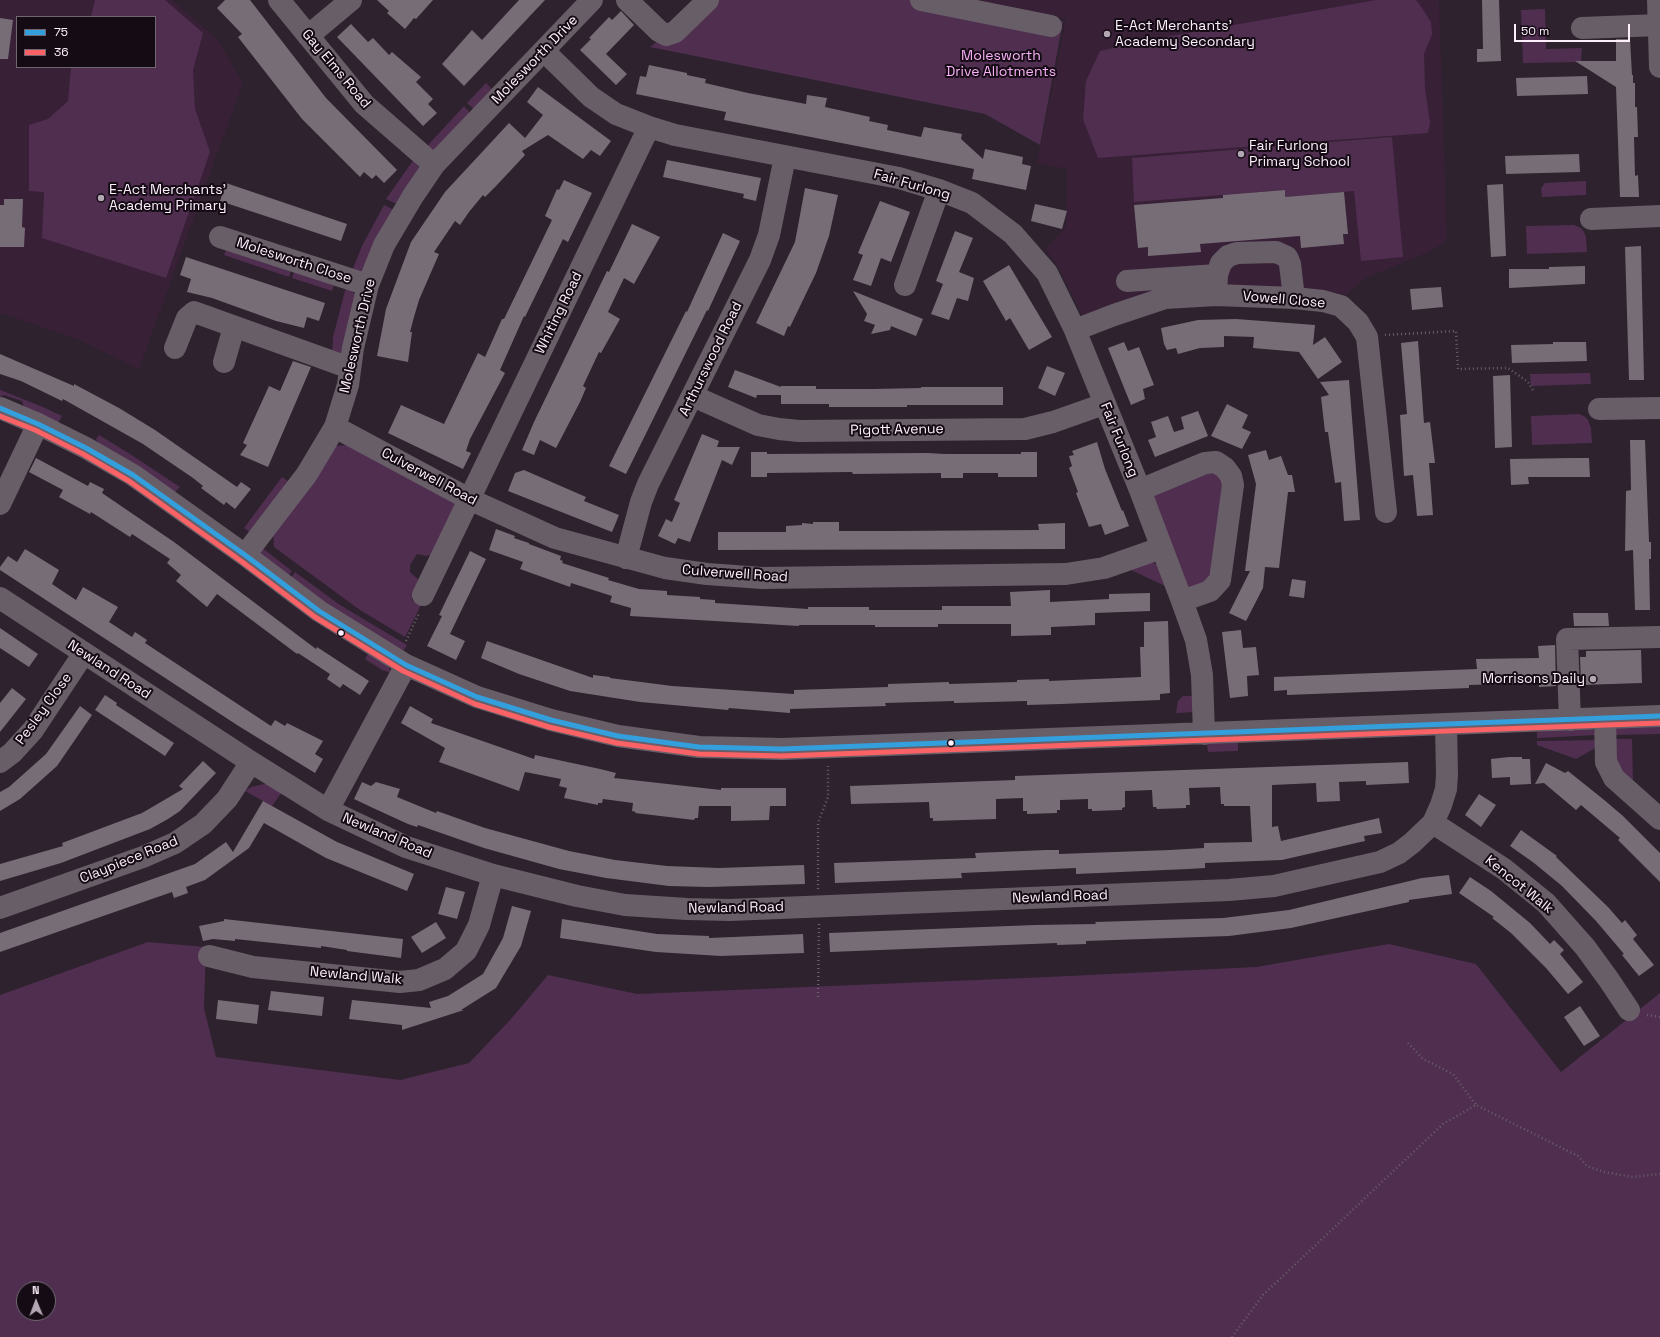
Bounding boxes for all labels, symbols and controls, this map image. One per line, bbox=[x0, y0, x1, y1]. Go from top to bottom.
street label: Molesworth Drive bbox=[488, 12, 582, 108]
legend bbox=[16, 16, 156, 68]
scale bar bbox=[1516, 16, 1632, 42]
place label: E-Act Merchants' Academy Secondary bbox=[1115, 18, 1255, 50]
text: 50 m bbox=[1521, 23, 1549, 39]
text: 75 bbox=[54, 24, 68, 40]
street label: Gay Elms Road bbox=[298, 26, 374, 112]
marker: E-Act Merchants' Academy Secondary bbox=[1102, 29, 1112, 39]
text: 36 bbox=[54, 44, 69, 60]
park label: Molesworth Drive Allotments bbox=[946, 48, 1056, 80]
place label: Fair Furlong Primary School bbox=[1249, 138, 1350, 170]
marker: Fair Furlong Primary School bbox=[1236, 149, 1246, 159]
street label: Fair Furlong bbox=[872, 166, 952, 204]
place label: E-Act Merchants' Academy Primary bbox=[109, 182, 227, 214]
marker: E-Act Merchants' Academy Primary bbox=[96, 193, 106, 203]
street label: Molesworth Close bbox=[234, 234, 354, 288]
street label: Whiting Road bbox=[532, 269, 586, 357]
street label: Molesworth Drive bbox=[337, 277, 379, 395]
street label: Vowell Close bbox=[1242, 288, 1326, 312]
street label: Arthurswood Road bbox=[676, 299, 746, 419]
street label: Fair Furlong bbox=[1096, 400, 1142, 480]
street label: Pigott Avenue bbox=[850, 421, 944, 439]
street label: Culverwell Road bbox=[378, 445, 480, 509]
street label: Culverwell Road bbox=[682, 562, 788, 586]
unlabelled marker bbox=[336, 628, 346, 638]
street label: Newland Road bbox=[64, 637, 154, 703]
street label: Pesley Close bbox=[12, 670, 76, 748]
place label: Morrisons Daily bbox=[1482, 671, 1585, 687]
marker: Morrisons Daily bbox=[1588, 674, 1598, 684]
unlabelled marker bbox=[946, 738, 956, 748]
street label: Newland Road bbox=[340, 810, 434, 862]
street label: Claypiece Road bbox=[78, 833, 180, 887]
street label: Kencot Walk bbox=[1481, 852, 1557, 918]
street label: Newland Road bbox=[1012, 887, 1108, 907]
street label: Newland Road bbox=[688, 899, 784, 917]
street label: Newland Walk bbox=[309, 964, 403, 988]
north arrow bbox=[16, 1281, 56, 1321]
text: N bbox=[32, 1283, 40, 1297]

